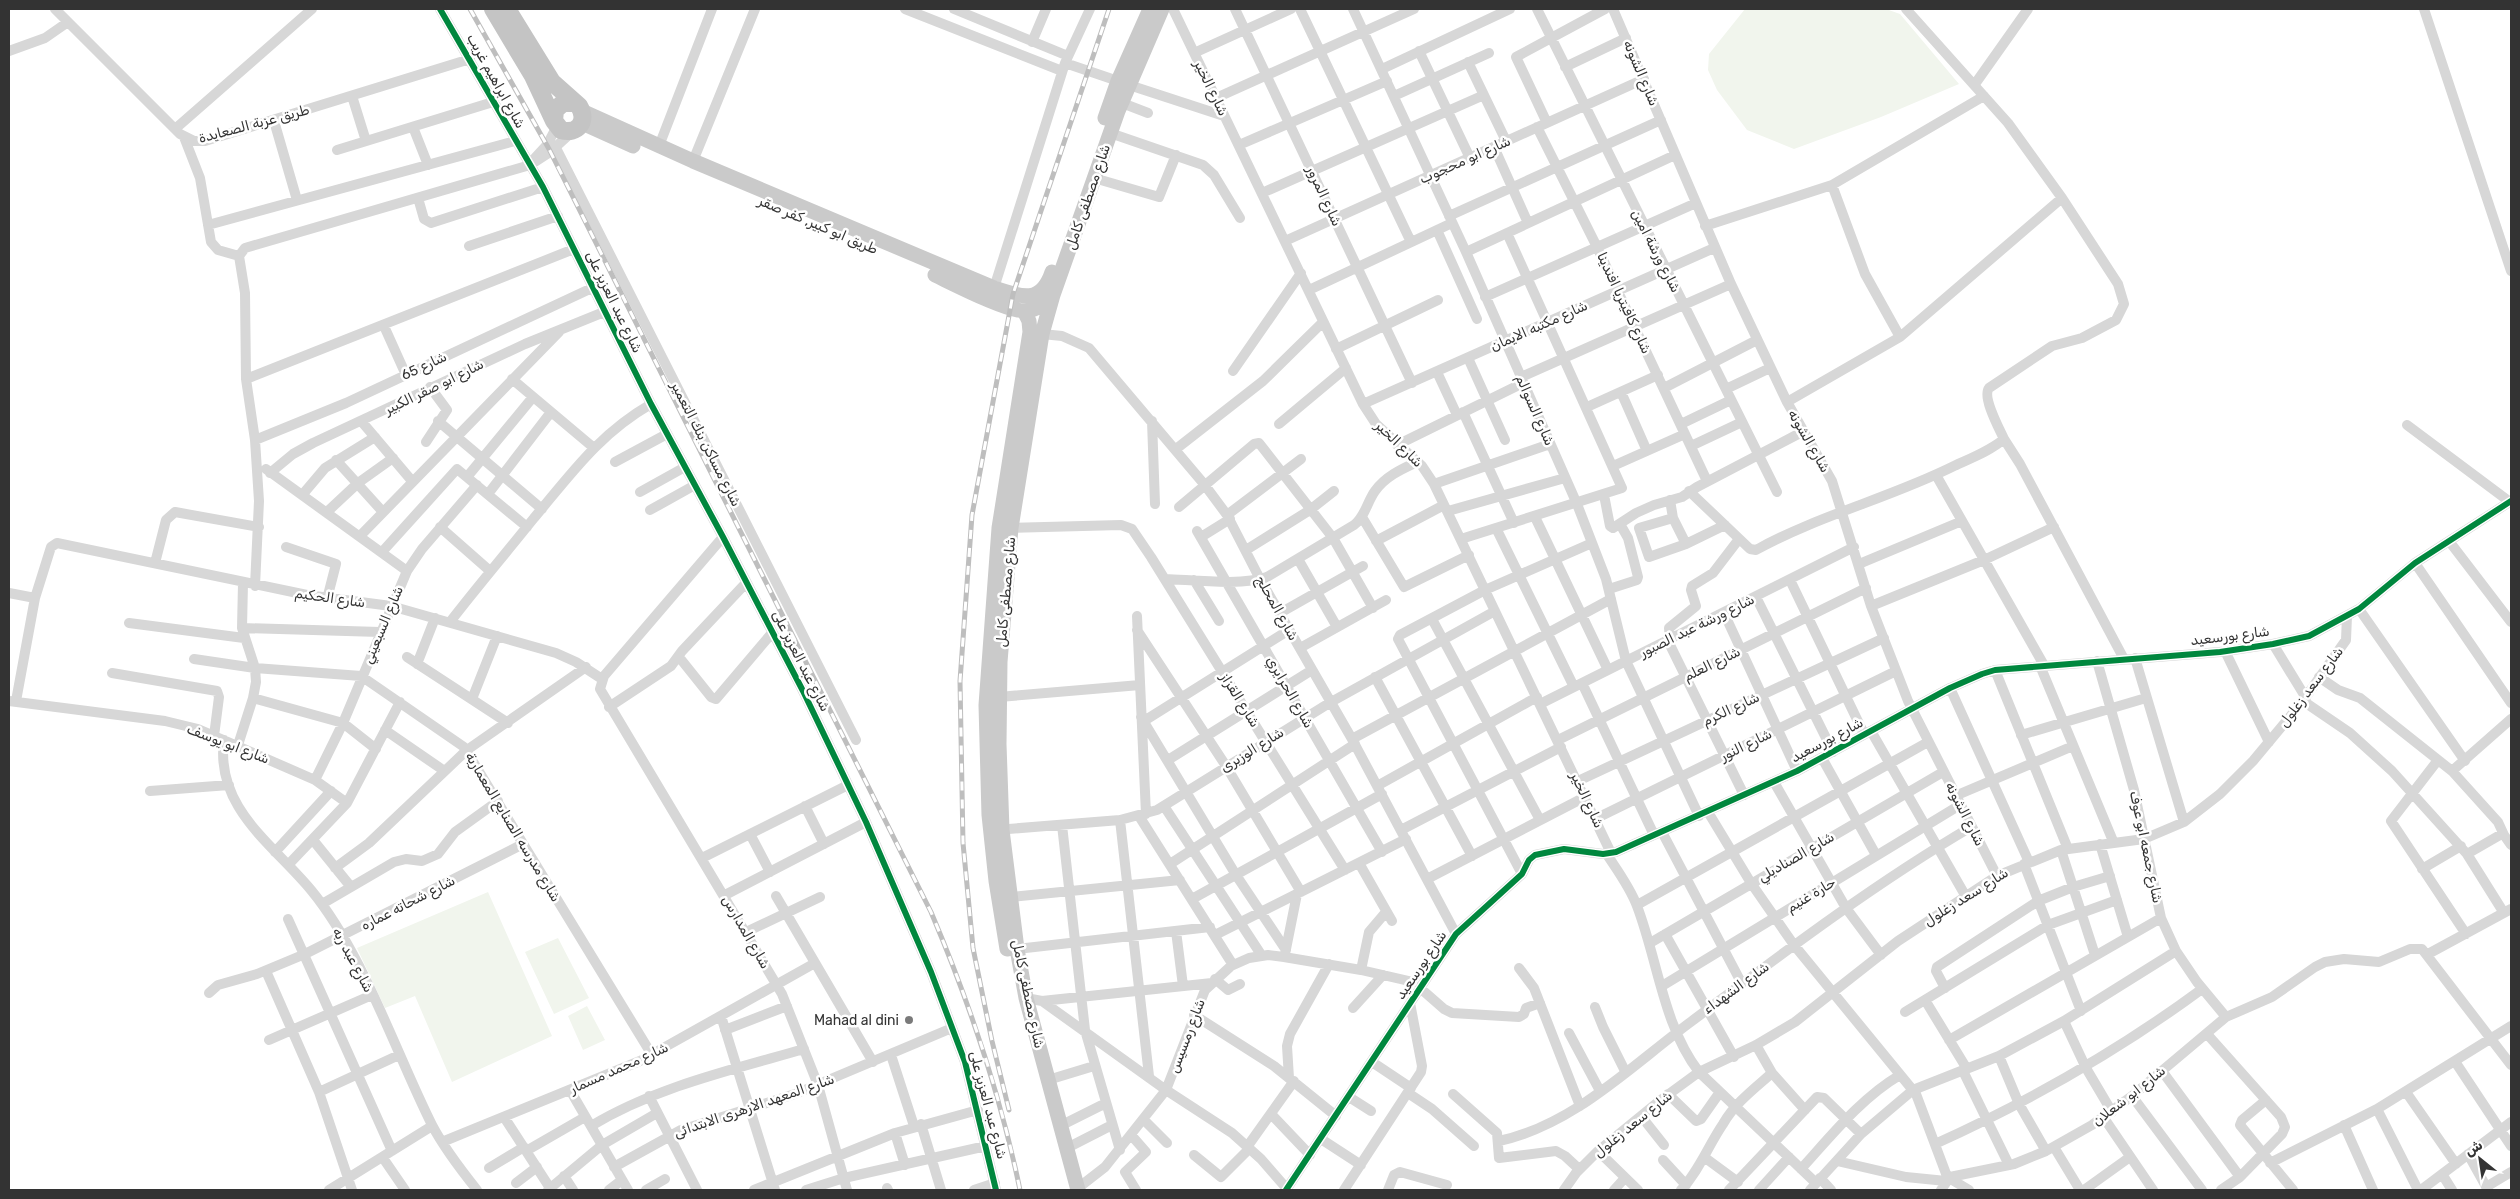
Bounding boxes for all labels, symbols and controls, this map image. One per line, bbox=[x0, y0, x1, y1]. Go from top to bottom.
street label: شارع ابراهيم غريب bbox=[461, 31, 529, 132]
street label: شارع الشونه bbox=[1618, 38, 1662, 109]
street label: شارع الخير bbox=[1188, 56, 1232, 120]
street label: طريق عزبة الصعايدة bbox=[197, 101, 311, 147]
street label: شارع ابو محجوب bbox=[1417, 132, 1514, 190]
street label: شارع مصطفى كامل bbox=[1062, 142, 1116, 253]
street label: شارع المرور bbox=[1300, 162, 1345, 230]
street label: طريق ابو كبير, كفر صقر bbox=[755, 192, 881, 258]
street label: شارع ورشة امين bbox=[1626, 207, 1684, 296]
street label: شارع عبد العزيز على bbox=[580, 248, 646, 357]
street label: شارع كافيتريا افندينا bbox=[1591, 249, 1655, 357]
street label: شارع مكتبه الايمان bbox=[1488, 297, 1591, 357]
street label: شارع 65 bbox=[399, 348, 450, 386]
street label: شارع ابو صقر الكبير bbox=[381, 356, 487, 421]
street label: شارع السوالم bbox=[1510, 372, 1558, 449]
street label: شارع مساكن بنك التعمير bbox=[665, 378, 745, 510]
street label: شارع الشونه bbox=[1782, 407, 1834, 476]
street label: شارع الخير bbox=[1369, 416, 1426, 472]
street label: شارع مصطفى كامل bbox=[993, 536, 1021, 648]
street label: شارع المحلج bbox=[1250, 572, 1302, 645]
street label: شارع السبعيني bbox=[359, 584, 409, 667]
street label: شارع الحكيم bbox=[293, 585, 366, 613]
street label: شارع ورشة عبد الصبور bbox=[1636, 591, 1758, 663]
street label: شارع عبد العزيز على bbox=[766, 608, 834, 715]
street label: شارع بورسعيد bbox=[2189, 623, 2271, 651]
street label: شارع العلم bbox=[1681, 643, 1744, 687]
street label: شارع سعد زغلول bbox=[2275, 643, 2348, 732]
street label: شارع الحرايري bbox=[1261, 653, 1317, 732]
street label: شارع القزاز bbox=[1214, 669, 1263, 732]
street label: شارع الكرم bbox=[1700, 688, 1763, 731]
street label: شارع بورسعيد bbox=[1788, 714, 1867, 768]
street label: شارع ابو يوسف bbox=[184, 720, 272, 769]
street label: شارع الوزيرى bbox=[1217, 724, 1288, 778]
street label: شارع النور bbox=[1716, 725, 1776, 767]
street label: شارع مدرسه الصنايع المعمارية bbox=[460, 749, 564, 906]
street label: شارع الخير bbox=[1564, 768, 1607, 832]
street label: شارع الشونه bbox=[1940, 779, 1988, 850]
street label: شارع جمعه ابو عوف bbox=[2124, 789, 2166, 905]
street label: شارع الصناديلي bbox=[1755, 828, 1838, 887]
street label: شارع سعد زغلول bbox=[1921, 864, 2013, 931]
street label: شارع شحاته عماره bbox=[358, 872, 459, 936]
street label: حارة غنيم bbox=[1783, 874, 1839, 916]
street label: شارع المدارس bbox=[716, 892, 774, 973]
street label: شارع عبد ربه bbox=[327, 925, 377, 996]
street label: شارع بورسعيد bbox=[1392, 927, 1452, 1004]
street label: شارع مصطفى كامل bbox=[1006, 938, 1048, 1050]
street label: شارع الشهداء bbox=[1699, 958, 1774, 1019]
street label: شارع رمسيس bbox=[1165, 997, 1211, 1076]
place label: Mahad al dini bbox=[814, 1012, 899, 1029]
marker: Mahad al dini bbox=[903, 1014, 915, 1026]
street label: شارع محمد مسمار bbox=[566, 1039, 672, 1100]
street label: شارع عبد العزيز على bbox=[963, 1049, 1011, 1161]
street label: شارع ابو شعلان bbox=[2089, 1062, 2170, 1131]
street label: شارع المعهد الازهرى الابتدائى bbox=[671, 1070, 837, 1143]
street label: شارع سعد زغلول bbox=[1590, 1087, 1677, 1163]
north arrow bbox=[2455, 1134, 2505, 1184]
text: ش bbox=[2462, 1136, 2486, 1160]

